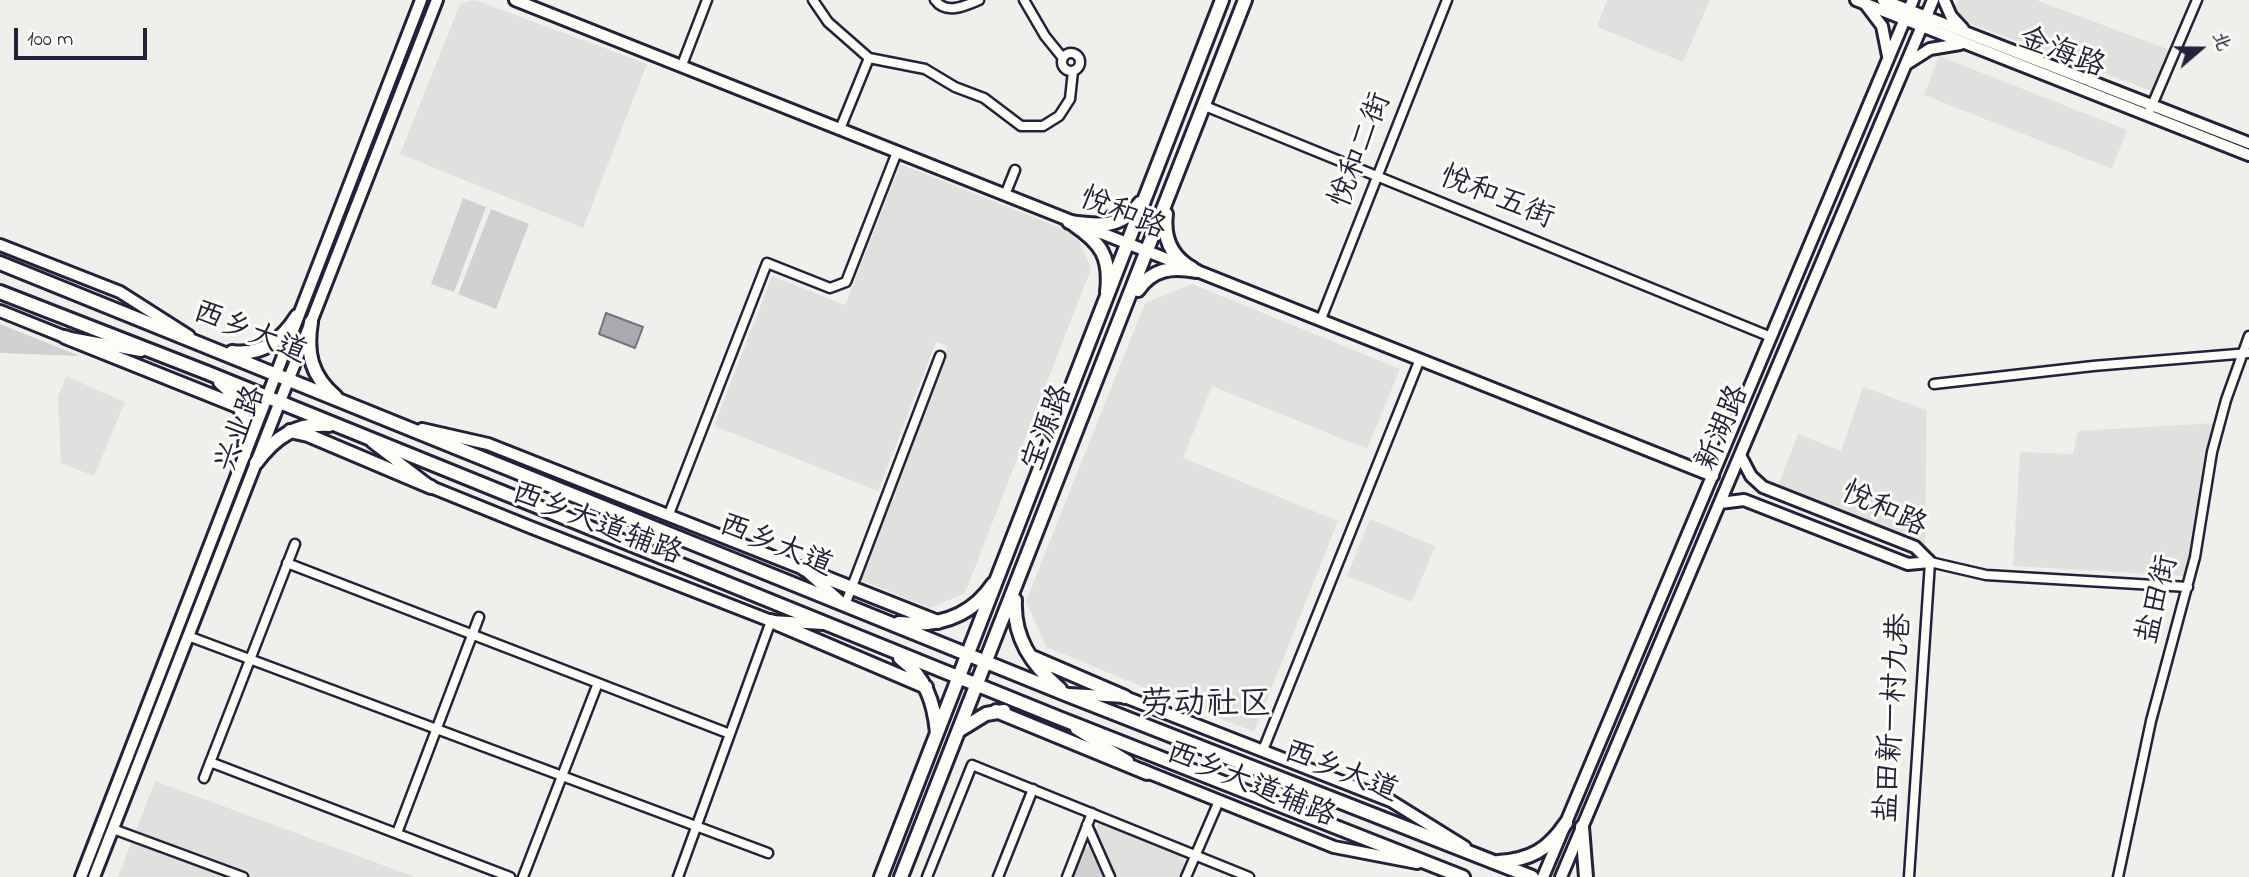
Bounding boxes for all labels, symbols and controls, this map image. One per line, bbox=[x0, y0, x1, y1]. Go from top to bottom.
scale bar bbox=[18, 14, 150, 58]
north arrow bbox=[2165, 14, 2235, 84]
street label: 金海路 bbox=[2013, 22, 2109, 88]
text: 100 m bbox=[27, 25, 73, 55]
text: 北 bbox=[2204, 28, 2236, 55]
street label: 悦和二街 bbox=[1325, 89, 1401, 213]
street label: 悦和五街 bbox=[1434, 161, 1558, 239]
street label: 悦和路 bbox=[1074, 182, 1170, 250]
street label: 西乡大道 bbox=[187, 296, 311, 374]
street label: 宝源路 bbox=[1017, 381, 1083, 477]
street label: 新湖路 bbox=[1691, 381, 1759, 477]
street label: 兴业路 bbox=[210, 382, 276, 478]
street label: 西乡大道辅路 bbox=[506, 477, 686, 575]
street label: 悦和路 bbox=[1835, 477, 1931, 547]
street label: 西乡大道 bbox=[713, 509, 837, 587]
street label: 盐田街 bbox=[2132, 552, 2188, 648]
street label: 盐田新一村九巷 bbox=[1871, 612, 1921, 824]
district label: 劳动社区 bbox=[1140, 688, 1272, 728]
street label: 西乡大道 bbox=[1278, 736, 1402, 812]
street label: 西乡大道辅路 bbox=[1160, 737, 1340, 837]

